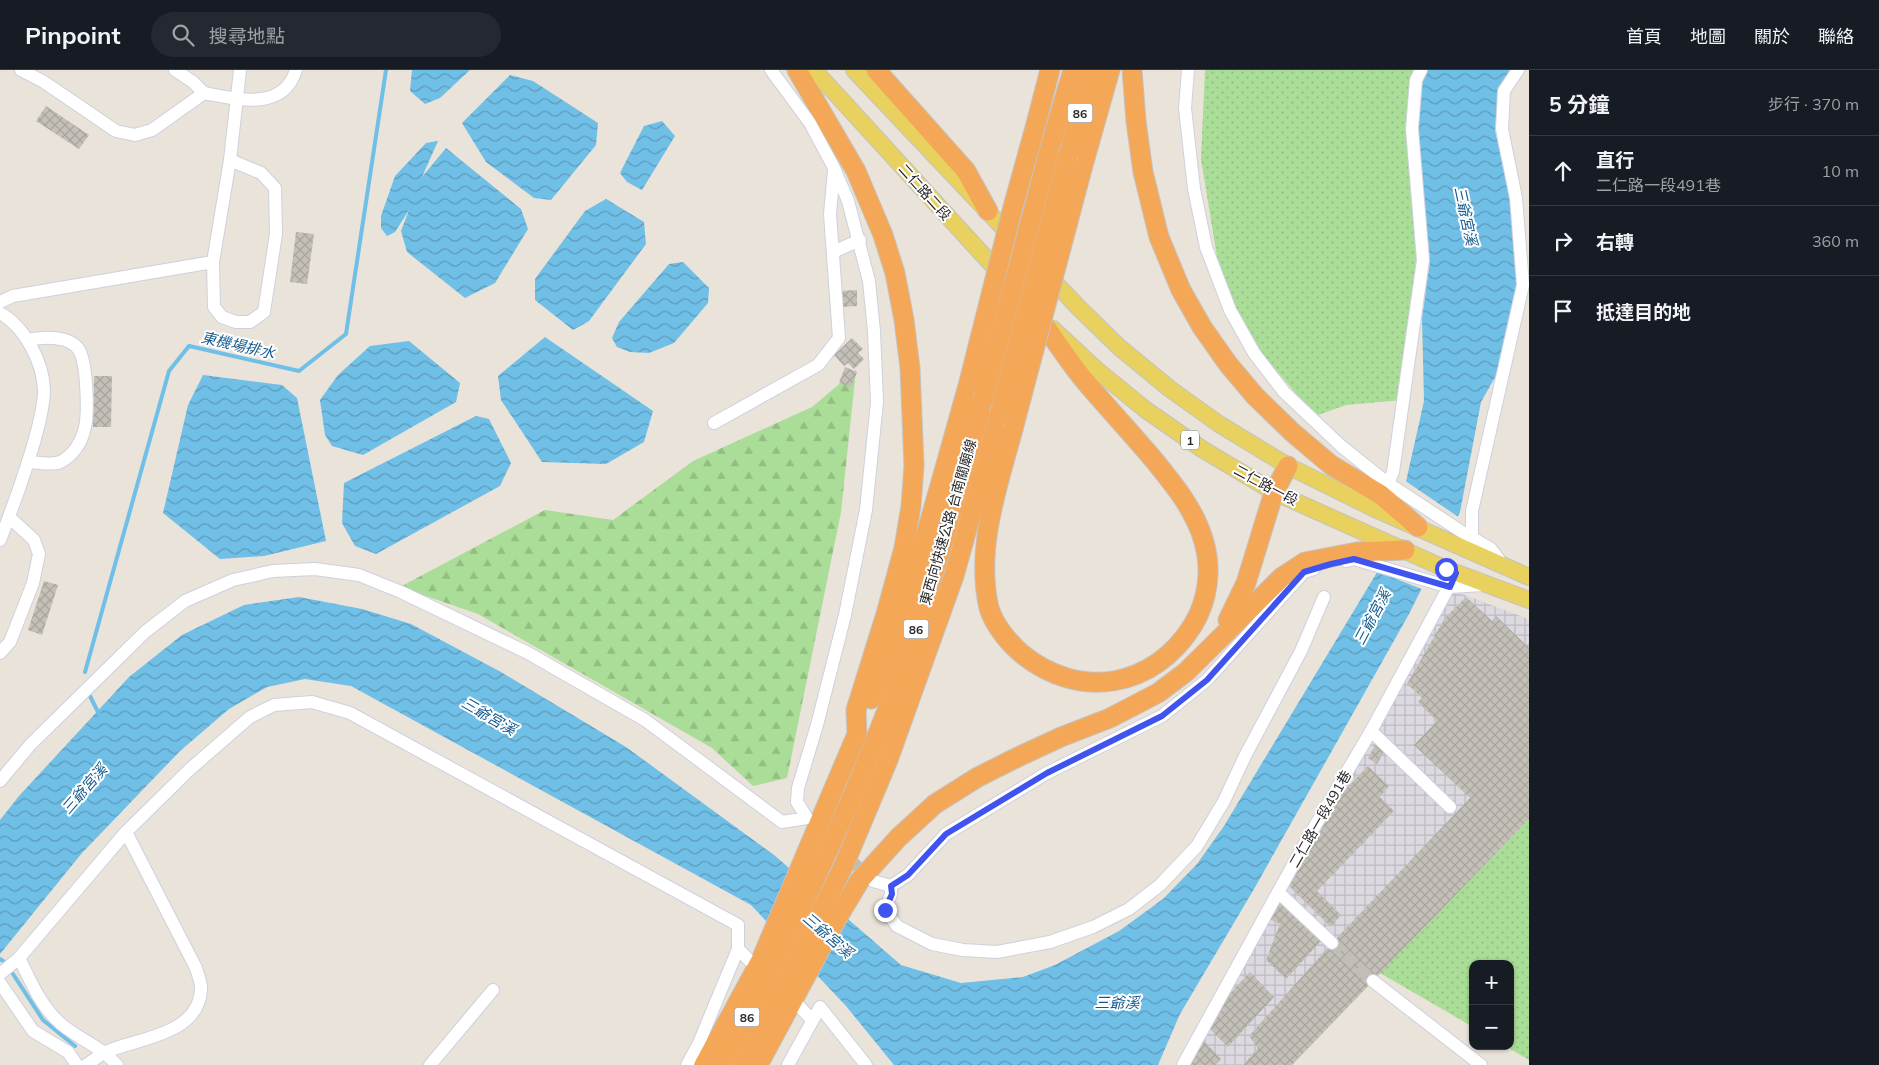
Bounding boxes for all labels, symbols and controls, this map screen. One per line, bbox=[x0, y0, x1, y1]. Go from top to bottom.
search box bbox=[151, 12, 501, 57]
text: Pinpoint bbox=[25, 20, 121, 50]
icon: search bbox=[169, 21, 197, 49]
text: 搜尋地點 bbox=[209, 24, 285, 48]
text: 首頁 bbox=[1626, 25, 1662, 48]
text: 地圖 bbox=[1690, 25, 1726, 48]
text: 關於 bbox=[1754, 25, 1790, 48]
text: 聯絡 bbox=[1818, 25, 1854, 48]
text: 5 分鐘 bbox=[1549, 91, 1609, 117]
text: 步行 · 370 m bbox=[1768, 94, 1859, 114]
road number: 86 bbox=[1068, 104, 1092, 122]
text: 直行 bbox=[1596, 148, 1634, 172]
icon: ahead bbox=[1549, 157, 1577, 185]
street label: 二仁路二段 bbox=[895, 160, 955, 224]
text: 10 m bbox=[1822, 161, 1859, 181]
text: 二仁路一段491巷 bbox=[1596, 175, 1721, 195]
water label: 三爺宮溪 bbox=[1450, 185, 1482, 249]
icon: right bbox=[1549, 227, 1577, 255]
text: 右轉 bbox=[1596, 230, 1634, 254]
text: 360 m bbox=[1812, 231, 1859, 251]
icon: arrive bbox=[1549, 297, 1577, 325]
text: 抵達目的地 bbox=[1596, 300, 1691, 324]
water label: 東機場排水 bbox=[199, 327, 278, 363]
road number: 1 bbox=[1181, 430, 1199, 450]
street label: 東西向快速公路 台南關廟線 bbox=[916, 437, 980, 607]
street label: 二仁路一段 bbox=[1231, 461, 1301, 509]
route start bbox=[1435, 558, 1458, 581]
water label: 三爺宮溪 bbox=[1350, 584, 1395, 648]
road number: 86 bbox=[904, 620, 928, 638]
water label: 三爺宮溪 bbox=[458, 693, 521, 740]
water label: 三爺宮溪 bbox=[57, 759, 112, 818]
street label: 二仁路一段491巷 bbox=[1285, 767, 1355, 871]
route end bbox=[874, 899, 897, 922]
water label: 三爺宮溪 bbox=[799, 908, 858, 963]
map controls bbox=[1469, 960, 1514, 1050]
button: + bbox=[1469, 960, 1514, 1005]
water label: 三爺溪 bbox=[1094, 993, 1141, 1012]
button: − bbox=[1469, 1005, 1514, 1050]
road number: 86 bbox=[734, 1008, 760, 1026]

